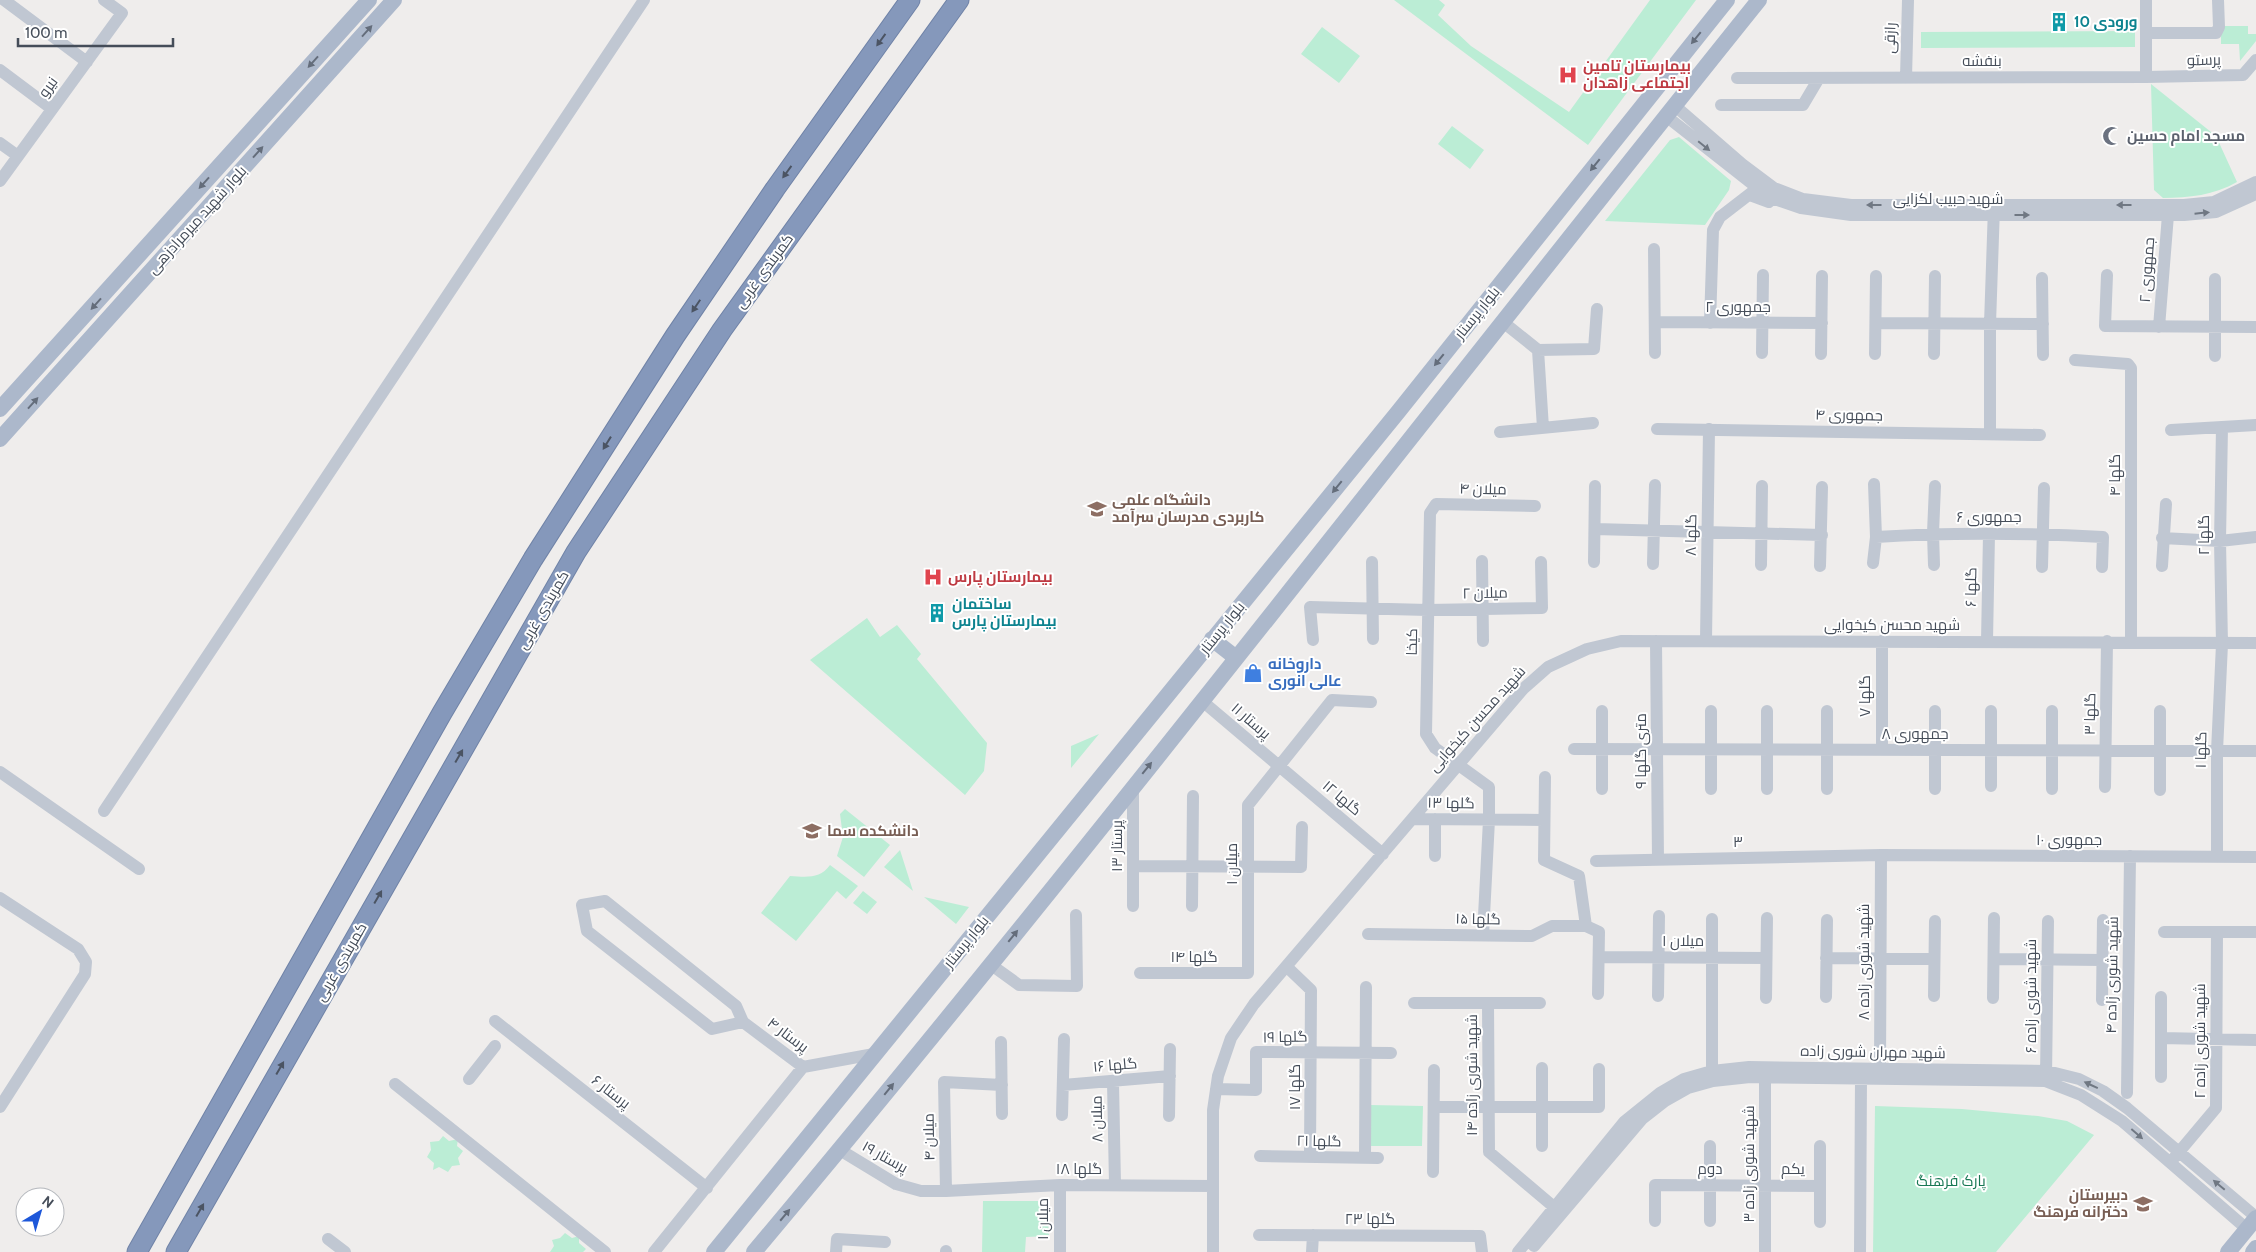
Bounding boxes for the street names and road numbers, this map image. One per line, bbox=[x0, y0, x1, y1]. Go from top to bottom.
street label: رازقی bbox=[1880, 22, 1901, 54]
street label: پرستو bbox=[2187, 51, 2221, 70]
street label: بنفشه bbox=[1962, 52, 2002, 70]
street label: نیرو bbox=[35, 73, 61, 101]
street label: بلوار شهید میرمرادزهی bbox=[144, 162, 251, 279]
street label: شهید حبیب لکزایی bbox=[1893, 190, 2003, 209]
street label: کمربندی غربی bbox=[731, 230, 798, 312]
street label: جمهوری ۲ bbox=[2136, 237, 2159, 303]
street label: بلوار پرستار bbox=[1450, 283, 1504, 344]
street label: جمهوری ۲ bbox=[1705, 298, 1771, 317]
street label: جمهوری ۴ bbox=[1815, 405, 1883, 426]
street label: گلها ۴ bbox=[2106, 454, 2125, 496]
street label: میلان ۴ bbox=[1459, 480, 1507, 499]
street label: جمهوری ۶ bbox=[1957, 508, 2021, 527]
street label: گلها ۸ bbox=[1682, 514, 1701, 556]
street label: گلها ۲ bbox=[2195, 515, 2214, 555]
street label: کمربندی غربی bbox=[513, 567, 574, 653]
street label: گلها ۶ bbox=[1962, 567, 1981, 607]
street label: میلان ۲ bbox=[1462, 584, 1508, 603]
street label: بلوار پرستار bbox=[1195, 598, 1249, 659]
street label: شهید محسن کیخوایی bbox=[1824, 616, 1960, 635]
street label: کیخا bbox=[1403, 628, 1421, 656]
street label: شهید محسن کیخوایی bbox=[1425, 662, 1530, 776]
street label: گلها ۷ bbox=[1856, 675, 1875, 717]
street label: گلها ۳ bbox=[2081, 693, 2100, 735]
street label: پرستار ۱۱ bbox=[1227, 699, 1274, 744]
street label: ۹ متری گلها bbox=[1632, 713, 1651, 789]
street label: جمهوری ۸ bbox=[1881, 725, 1949, 744]
street label: گلها ۱ bbox=[2192, 731, 2211, 769]
street label: گلها ۱۲ bbox=[1318, 777, 1365, 820]
street label: گلها ۱۳ bbox=[1427, 794, 1475, 813]
street label: پرستار ۱۳ bbox=[1108, 820, 1127, 872]
street label: جمهوری ۱۰ bbox=[2036, 831, 2102, 850]
street label: ۳ bbox=[1733, 833, 1743, 851]
street label: میلان ۱ bbox=[1223, 843, 1242, 885]
street label: شهید شوری زاده ۸ bbox=[1855, 904, 1874, 1020]
street label: گلها ۱۵ bbox=[1455, 910, 1501, 929]
street label: بلوار پرستار bbox=[939, 912, 993, 973]
street label: شهید شوری زاده ۴ bbox=[2102, 916, 2123, 1034]
street label: کمربندی غربی bbox=[311, 919, 372, 1005]
street label: میلان ۱ bbox=[1662, 932, 1704, 951]
street label: شهید شوری زاده ۶ bbox=[2022, 939, 2041, 1053]
street label: گلها ۱۴ bbox=[1170, 948, 1218, 967]
street label: شهید شوری زاده ۲ bbox=[2191, 983, 2210, 1099]
street label: پرستار ۴ bbox=[763, 1014, 812, 1057]
street label: شهید شوری زاده ۱۴ bbox=[1463, 1014, 1482, 1136]
street label: گلها ۱۹ bbox=[1262, 1028, 1308, 1047]
street label: شهید مهران شوری زاده bbox=[1800, 1042, 1946, 1063]
street label: گلها ۱۶ bbox=[1092, 1054, 1138, 1077]
street label: گلها ۱۷ bbox=[1286, 1064, 1305, 1110]
street label: پرستار ۶ bbox=[587, 1071, 634, 1114]
street label: میلان ۸ bbox=[1088, 1095, 1107, 1143]
street label: شهید شوری زاده ۳ bbox=[1740, 1105, 1759, 1223]
street label: میلان ۴ bbox=[920, 1113, 939, 1161]
street label: گلها ۲۱ bbox=[1296, 1132, 1342, 1151]
street label: پرستار ۱۹ bbox=[859, 1137, 911, 1178]
street label: گلها ۱۸ bbox=[1056, 1160, 1102, 1179]
street label: دوم bbox=[1698, 1160, 1722, 1179]
street label: یکم bbox=[1781, 1160, 1805, 1179]
street label: میلان ۱ bbox=[1034, 1198, 1053, 1240]
street label: گلها ۲۳ bbox=[1345, 1210, 1395, 1229]

